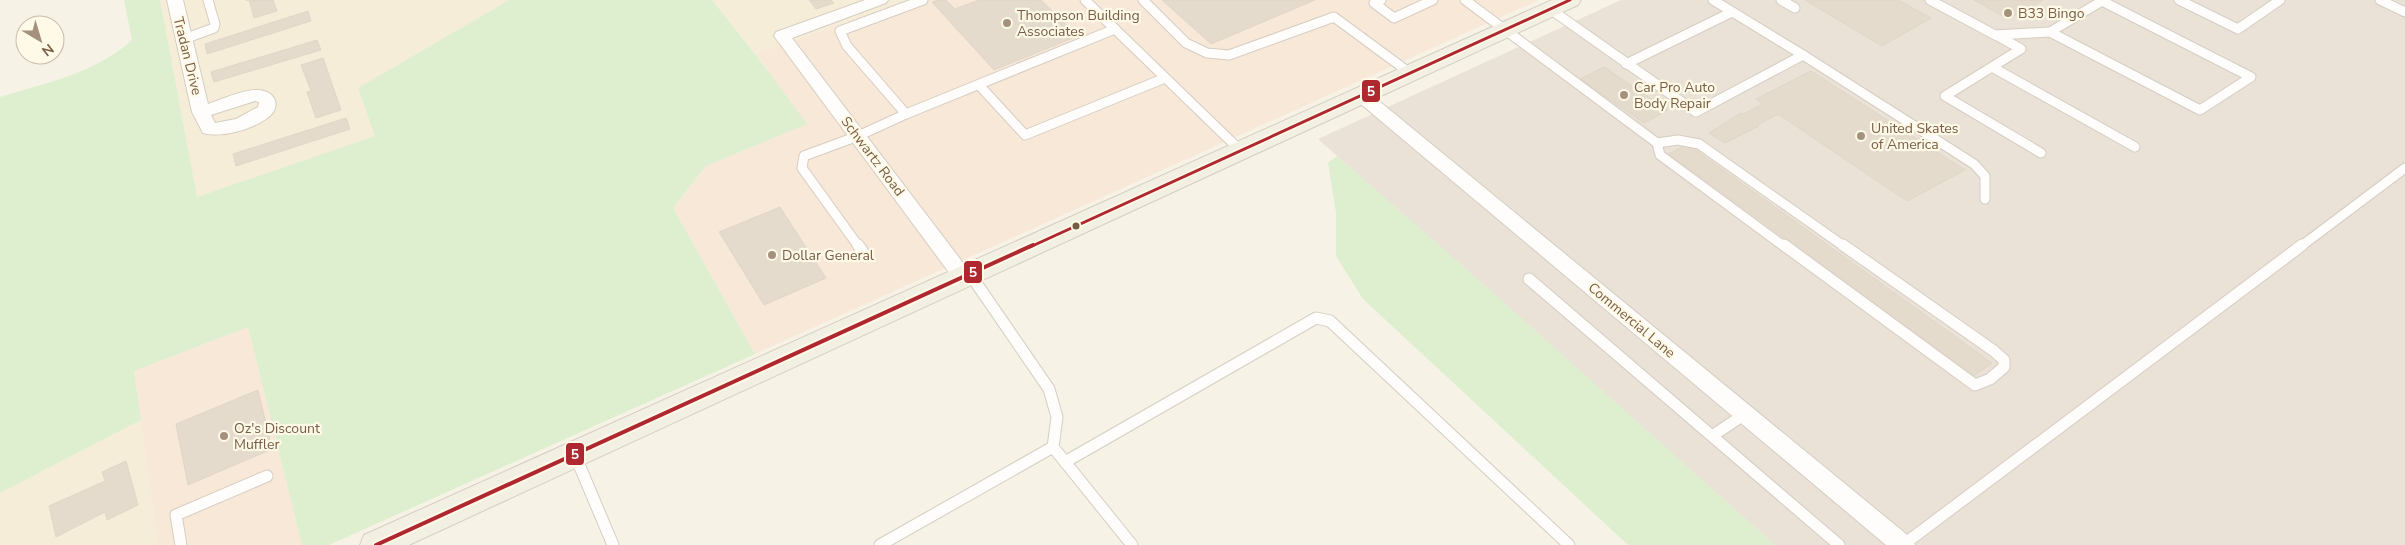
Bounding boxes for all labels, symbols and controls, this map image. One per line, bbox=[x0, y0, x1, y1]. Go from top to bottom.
place label: B33 Bingo bbox=[2018, 4, 2085, 23]
place label: Thompson Building Associates bbox=[1017, 6, 1140, 41]
marker: B33 Bingo bbox=[2002, 7, 2014, 19]
north arrow bbox=[15, 15, 65, 65]
street label: Tradan Drive bbox=[169, 15, 206, 97]
marker: Thompson Building Associates bbox=[1001, 17, 1013, 29]
text: N bbox=[38, 39, 58, 61]
place label: Car Pro Auto Body Repair bbox=[1634, 78, 1715, 113]
line badge: 5 bbox=[1361, 79, 1381, 103]
text: 5 bbox=[1367, 82, 1375, 101]
marker: Car Pro Auto Body Repair bbox=[1618, 89, 1630, 101]
street label: Schwartz Road bbox=[836, 113, 909, 200]
place label: United Skates of America bbox=[1871, 119, 1959, 154]
marker: United Skates of America bbox=[1855, 130, 1867, 142]
unlabelled marker bbox=[1071, 221, 1081, 231]
place label: Dollar General bbox=[782, 246, 875, 265]
marker: Dollar General bbox=[766, 249, 778, 261]
line badge: 5 bbox=[963, 260, 983, 284]
text: 5 bbox=[969, 263, 977, 282]
street label: Commercial Lane bbox=[1584, 278, 1679, 362]
place label: Oz's Discount Muffler bbox=[234, 419, 320, 454]
marker: Oz's Discount Muffler bbox=[218, 430, 230, 442]
line badge: 5 bbox=[565, 442, 585, 466]
text: 5 bbox=[571, 445, 579, 464]

